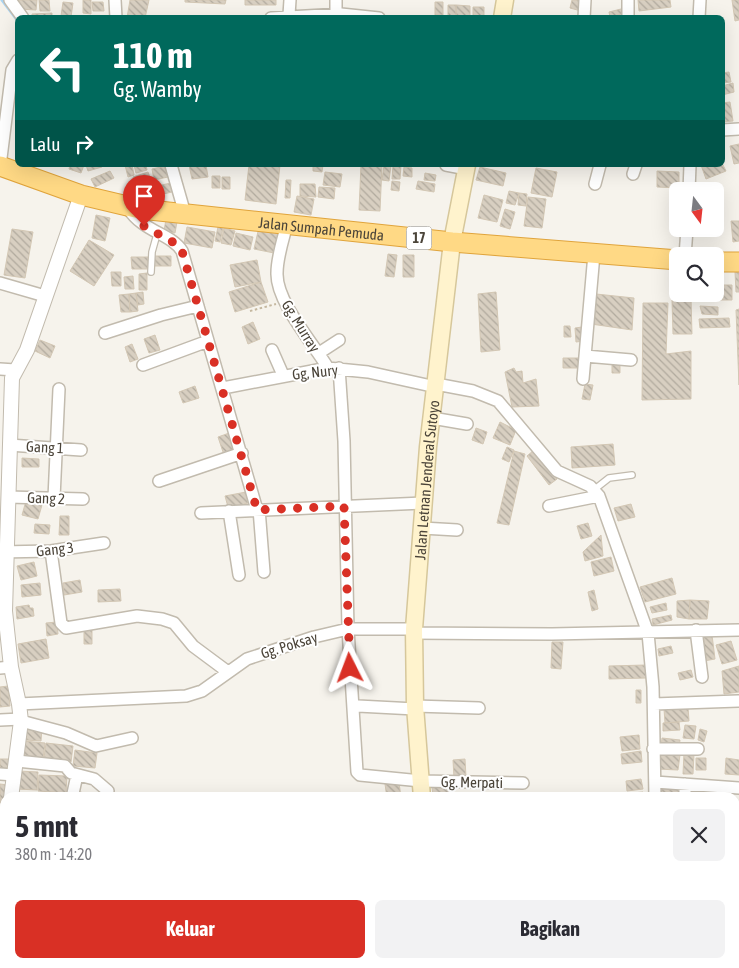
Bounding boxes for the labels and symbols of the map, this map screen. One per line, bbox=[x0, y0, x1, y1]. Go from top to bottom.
pin bbox=[123, 175, 165, 226]
north arrow bbox=[669, 182, 724, 238]
street label: Jalan Sumpah Pemuda bbox=[258, 213, 385, 243]
road number: 17 bbox=[406, 227, 432, 250]
street label: Gg. Murray bbox=[278, 297, 324, 355]
street label: Gg, Nury bbox=[291, 361, 339, 383]
street label: Jalan Letnan Jenderal Sutoyo bbox=[411, 399, 442, 560]
street label: Gang 1 bbox=[26, 438, 64, 456]
street label: Gang 2 bbox=[27, 489, 65, 507]
street label: Gang 3 bbox=[35, 539, 75, 559]
street label: Gg. Poksay bbox=[259, 628, 319, 662]
position arrow bbox=[323, 641, 375, 693]
street label: Gg. Merpati bbox=[441, 773, 503, 791]

